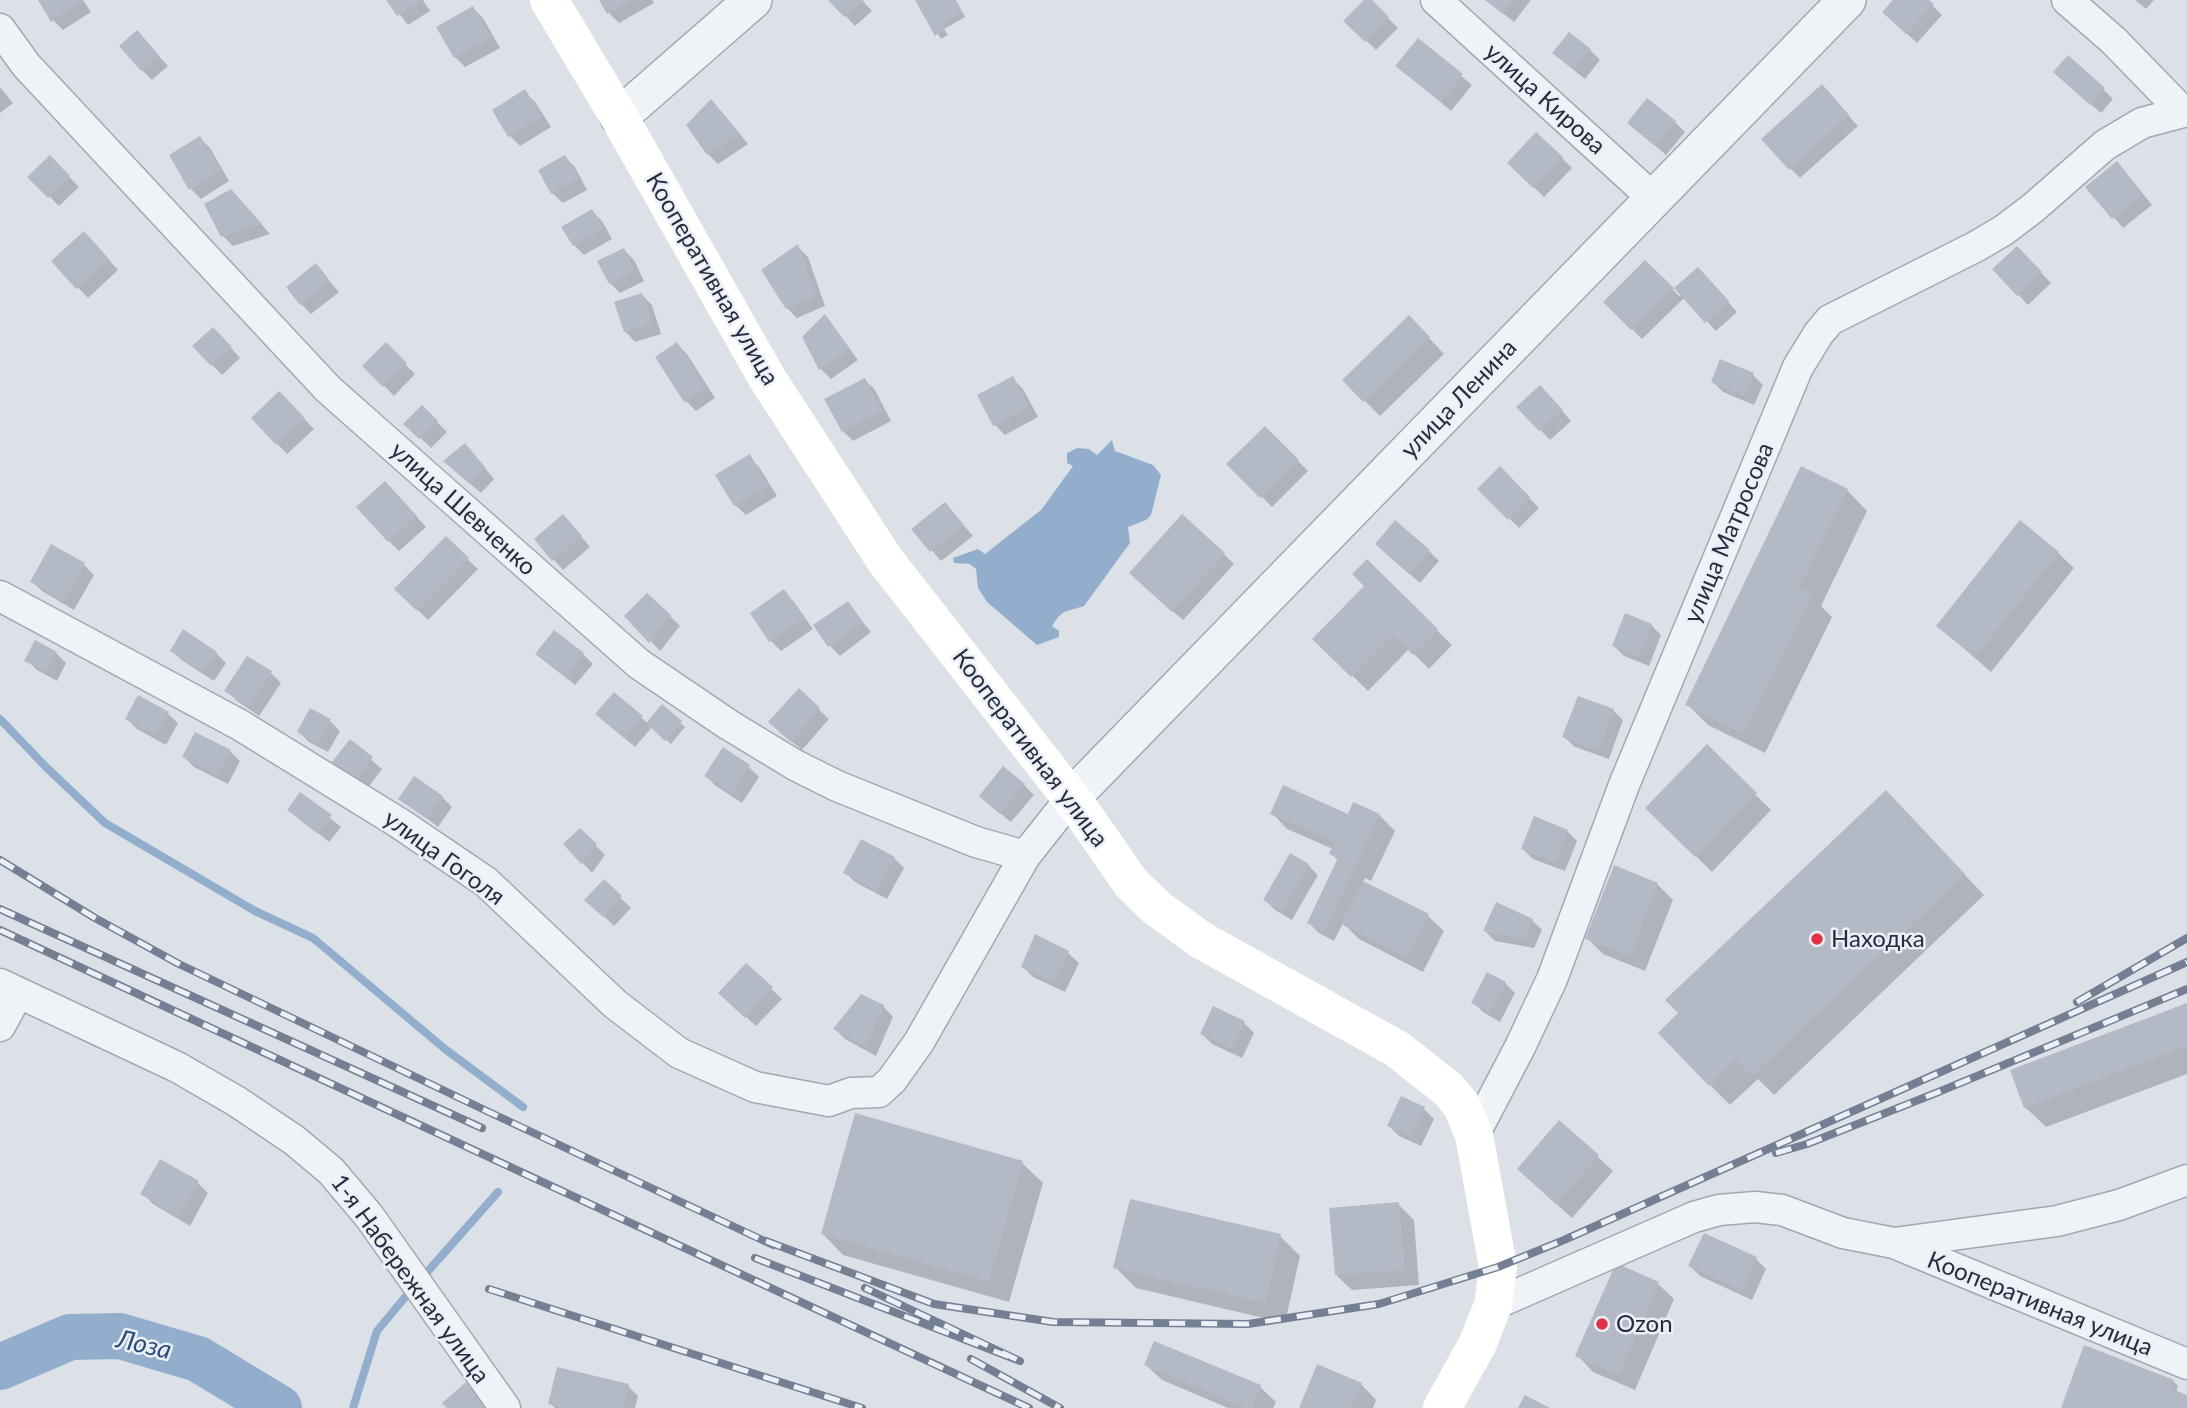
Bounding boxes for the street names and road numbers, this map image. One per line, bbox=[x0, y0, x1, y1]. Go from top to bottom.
street label: улица Кирова bbox=[1479, 37, 1611, 161]
street label: Кооперативная улица bbox=[639, 168, 785, 390]
street label: улица Ленина bbox=[1395, 334, 1523, 464]
street label: улица Шевченко bbox=[384, 436, 542, 582]
street label: улица Матросова bbox=[1678, 438, 1780, 628]
street label: Кооперативная улица bbox=[946, 643, 1114, 853]
street label: улица Гоголя bbox=[378, 804, 510, 912]
street label: 1-я Набережная улица bbox=[324, 1169, 496, 1389]
street label: Кооперативная улица bbox=[1923, 1246, 2157, 1362]

